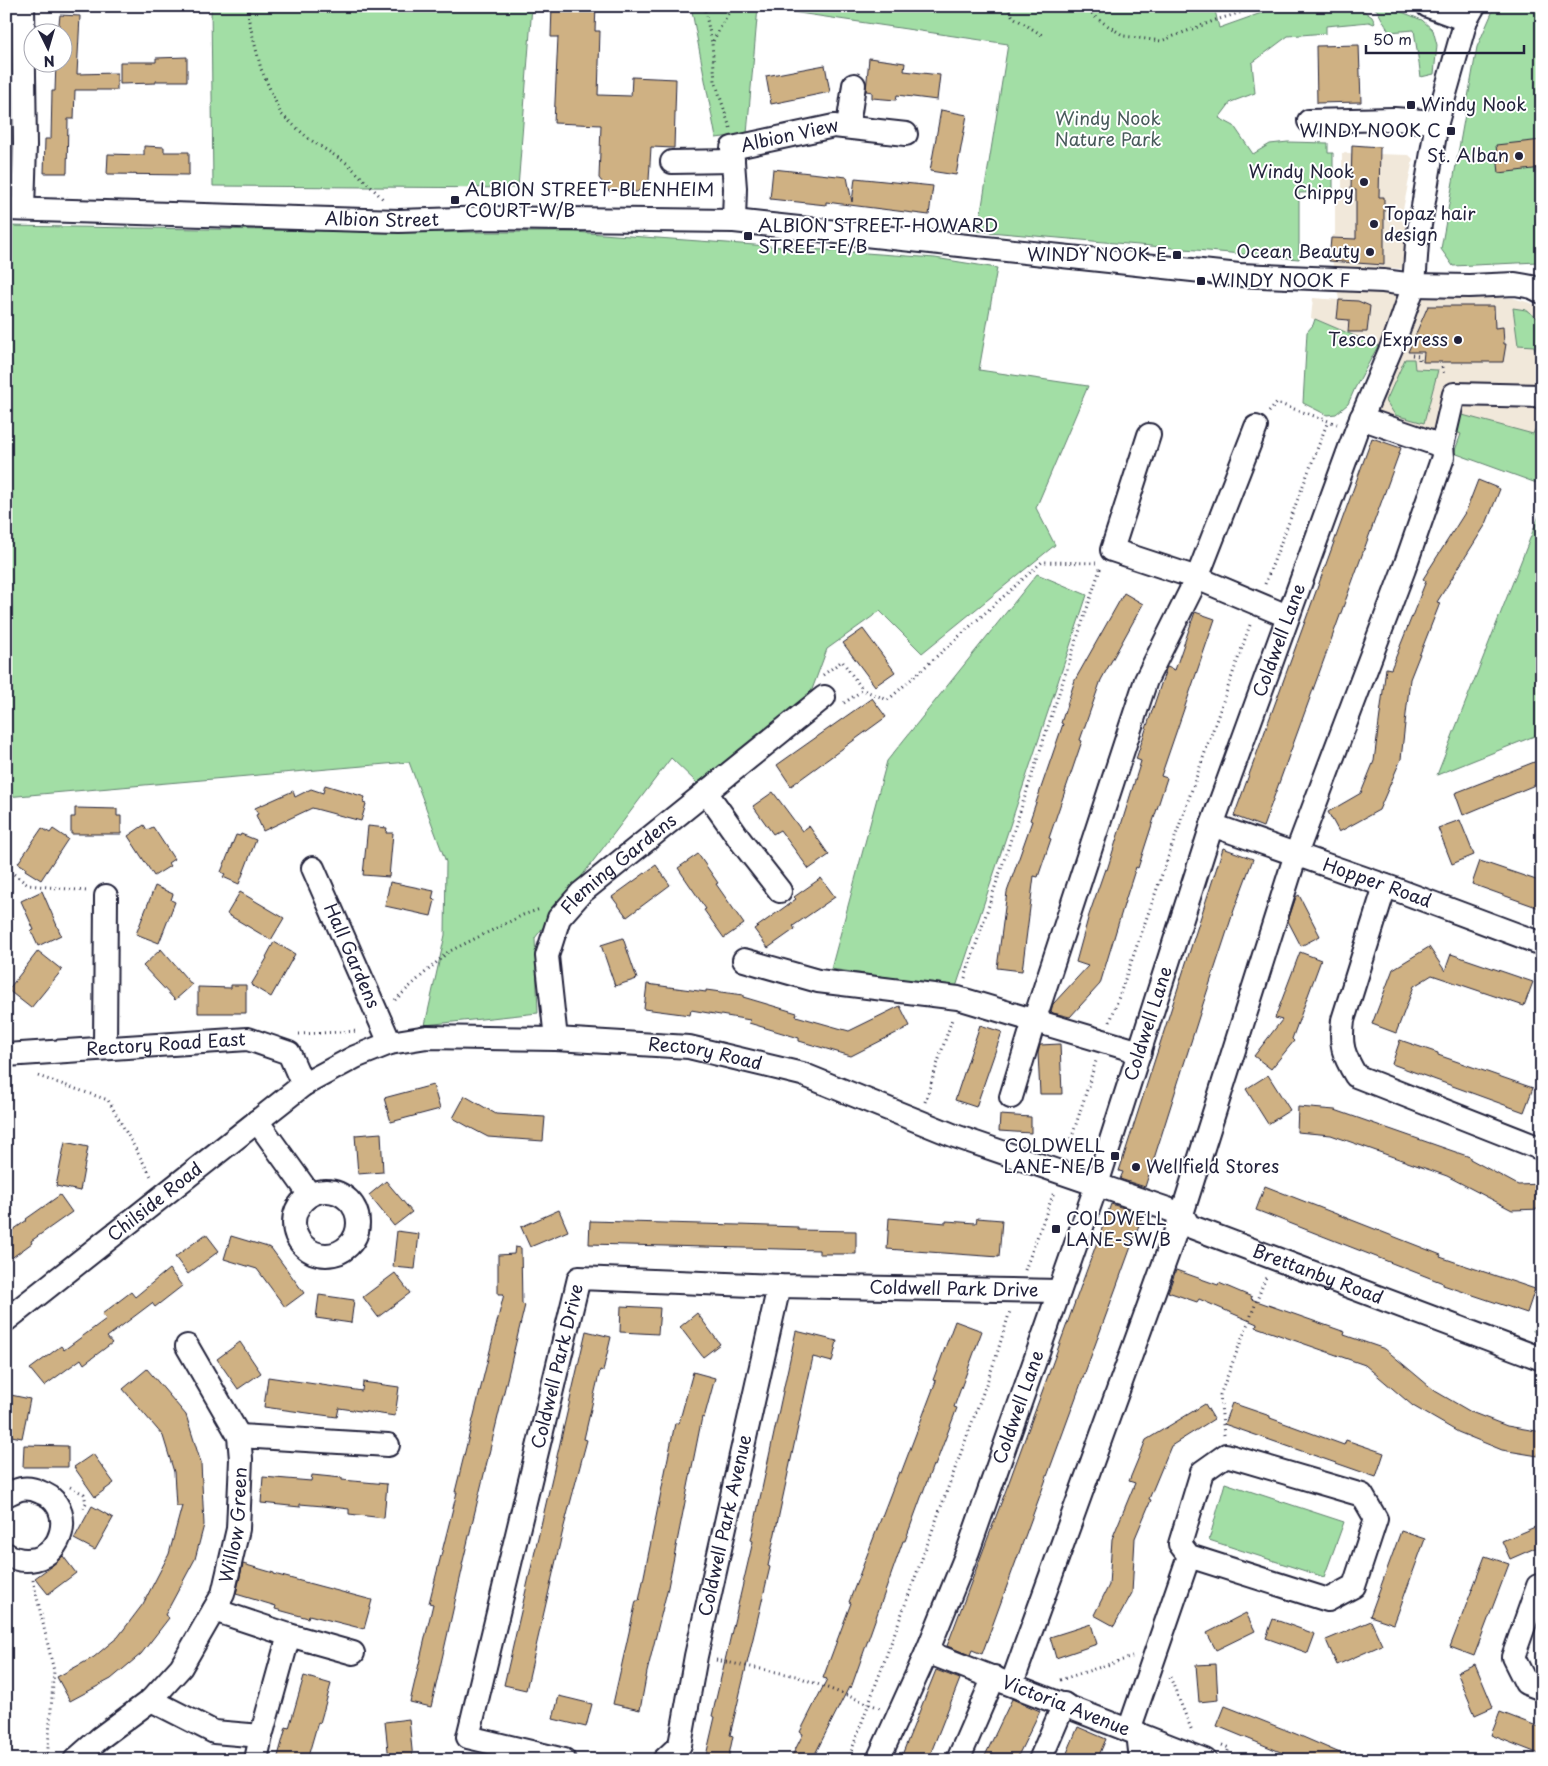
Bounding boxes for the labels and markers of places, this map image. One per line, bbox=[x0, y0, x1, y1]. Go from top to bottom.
place label: Windy Nook bbox=[1421, 90, 1526, 117]
marker: Windy Nook bbox=[1405, 99, 1417, 111]
place label: WINDY NOOK C bbox=[1299, 116, 1441, 143]
marker: WINDY NOOK C bbox=[1445, 125, 1457, 137]
place label: St. Alban bbox=[1427, 141, 1509, 168]
marker: St. Alban bbox=[1513, 150, 1525, 162]
place label: Windy Nook Chippy bbox=[1249, 157, 1354, 205]
place label: ALBION STREET-BLENHEIM COURT-W/B bbox=[465, 175, 714, 223]
marker: Windy Nook Chippy bbox=[1358, 176, 1370, 188]
marker: ALBION STREET-BLENHEIM COURT-W/B bbox=[449, 194, 461, 206]
place label: Topaz hair design bbox=[1384, 199, 1476, 247]
place label: ALBION STREET-HOWARD STREET-E/B bbox=[758, 211, 998, 259]
marker: Topaz hair design bbox=[1368, 218, 1380, 230]
marker: ALBION STREET-HOWARD STREET-E/B bbox=[742, 230, 754, 242]
place label: Ocean Beauty bbox=[1236, 237, 1360, 264]
place label: WINDY NOOK E bbox=[1027, 240, 1167, 267]
marker: Ocean Beauty bbox=[1364, 246, 1376, 258]
marker: WINDY NOOK E bbox=[1171, 249, 1183, 261]
place label: WINDY NOOK F bbox=[1211, 266, 1351, 293]
marker: WINDY NOOK F bbox=[1195, 275, 1207, 287]
place label: Tesco Express bbox=[1328, 325, 1448, 352]
marker: Tesco Express bbox=[1452, 334, 1464, 346]
place label: COLDWELL LANE-NE/B bbox=[1003, 1131, 1105, 1179]
marker: COLDWELL LANE-NE/B bbox=[1109, 1150, 1121, 1162]
place label: Wellfield Stores bbox=[1146, 1152, 1279, 1179]
marker: Wellfield Stores bbox=[1130, 1161, 1142, 1173]
place label: COLDWELL LANE-SW/B bbox=[1066, 1204, 1171, 1252]
marker: COLDWELL LANE-SW/B bbox=[1050, 1223, 1062, 1235]

